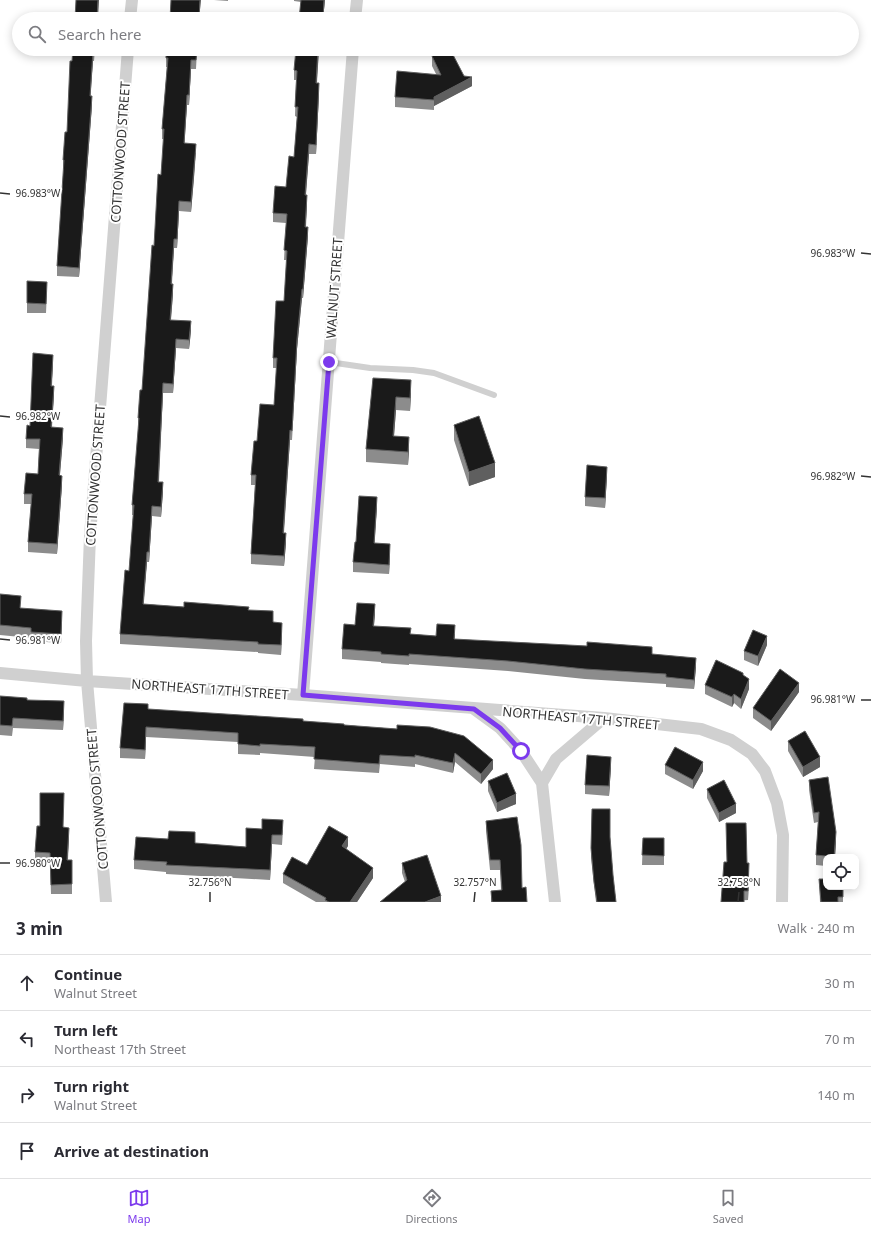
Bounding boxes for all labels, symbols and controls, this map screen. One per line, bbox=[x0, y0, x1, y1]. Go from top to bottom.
search box bbox=[12, 12, 859, 56]
icon: search bbox=[26, 23, 48, 45]
text: Search here bbox=[58, 24, 141, 44]
street label: COTTONWOOD STREET bbox=[106, 80, 134, 223]
text: 96.983°W bbox=[16, 186, 61, 200]
street label: WALNUT STREET bbox=[322, 236, 347, 339]
text: 96.983°W bbox=[811, 246, 856, 260]
route end bbox=[320, 353, 338, 371]
street label: COTTONWOOD STREET bbox=[81, 403, 109, 546]
text: 96.982°W bbox=[16, 409, 61, 423]
text: 96.982°W bbox=[811, 469, 856, 483]
text: 96.981°W bbox=[16, 633, 61, 647]
street label: NORTHEAST 17TH STREET bbox=[131, 675, 290, 704]
text: 96.981°W bbox=[811, 692, 856, 706]
street label: NORTHEAST 17TH STREET bbox=[502, 702, 661, 734]
street label: COTTONWOOD STREET bbox=[82, 727, 112, 870]
route start bbox=[512, 742, 530, 760]
map controls bbox=[823, 854, 859, 890]
button: locate bbox=[823, 854, 859, 890]
text: 96.980°W bbox=[16, 856, 61, 870]
text: 32.756°N bbox=[188, 875, 232, 889]
text: 32.757°N bbox=[453, 875, 497, 889]
text: 32.758°N bbox=[717, 875, 761, 889]
text: 3 min bbox=[16, 917, 63, 940]
text: Walk · 240 m bbox=[777, 919, 855, 937]
text: Continue bbox=[54, 964, 122, 984]
icon: ahead bbox=[16, 972, 38, 994]
text: 30 m bbox=[825, 974, 855, 992]
text: Walnut Street bbox=[54, 984, 137, 1002]
text: Turn left bbox=[54, 1020, 118, 1040]
icon: left bbox=[16, 1028, 38, 1050]
text: 70 m bbox=[825, 1030, 855, 1048]
text: Northeast 17th Street bbox=[54, 1040, 186, 1058]
text: Turn right bbox=[54, 1076, 129, 1096]
icon: right bbox=[16, 1084, 38, 1106]
text: 140 m bbox=[817, 1086, 855, 1104]
text: Walnut Street bbox=[54, 1096, 137, 1114]
icon: arrive bbox=[16, 1140, 38, 1162]
text: Arrive at destination bbox=[54, 1141, 209, 1161]
tab: Map bbox=[128, 1187, 150, 1226]
tab: Directions bbox=[405, 1187, 458, 1226]
tab: Saved bbox=[713, 1187, 743, 1226]

